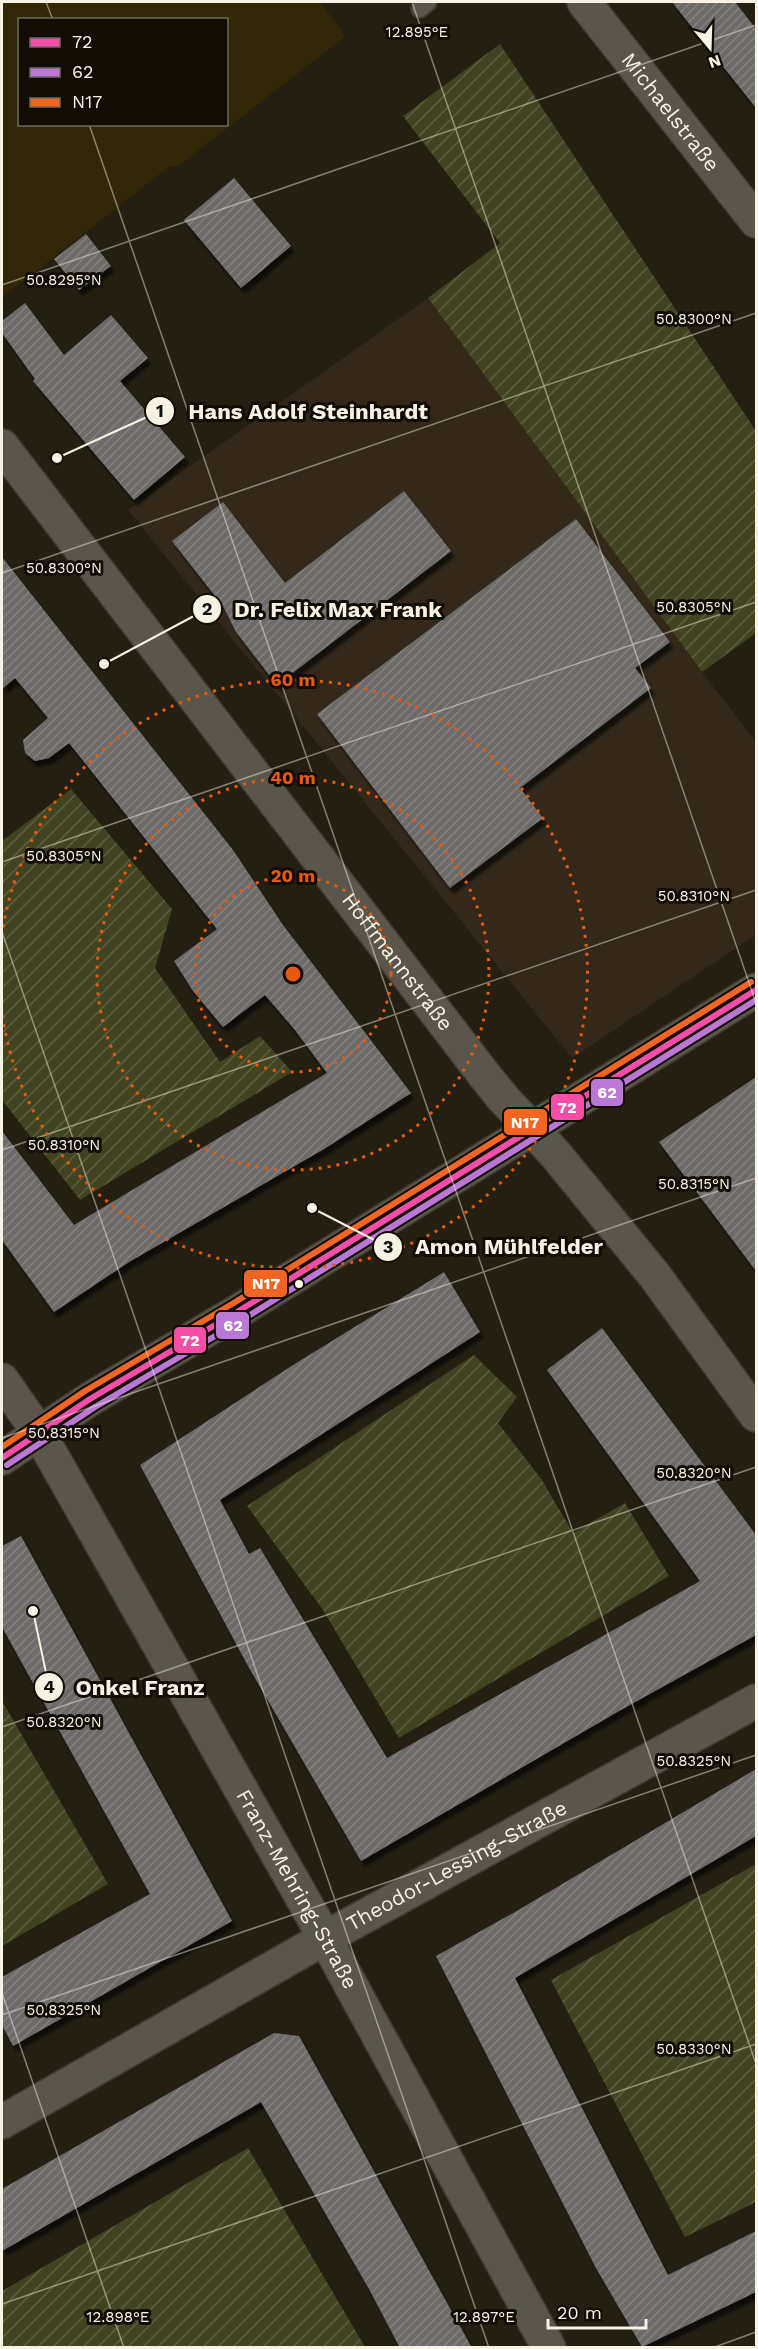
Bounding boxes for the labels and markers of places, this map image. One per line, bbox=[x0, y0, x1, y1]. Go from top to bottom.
callout: Hans Adolf Steinhardt bbox=[145, 391, 440, 431]
callout: Dr. Felix Max Frank bbox=[192, 589, 455, 629]
centre of rings bbox=[283, 964, 303, 984]
callout: Amon Mühlfelder bbox=[373, 1227, 615, 1267]
unlabelled marker bbox=[293, 1278, 305, 1290]
callout: Onkel Franz bbox=[34, 1667, 217, 1707]

